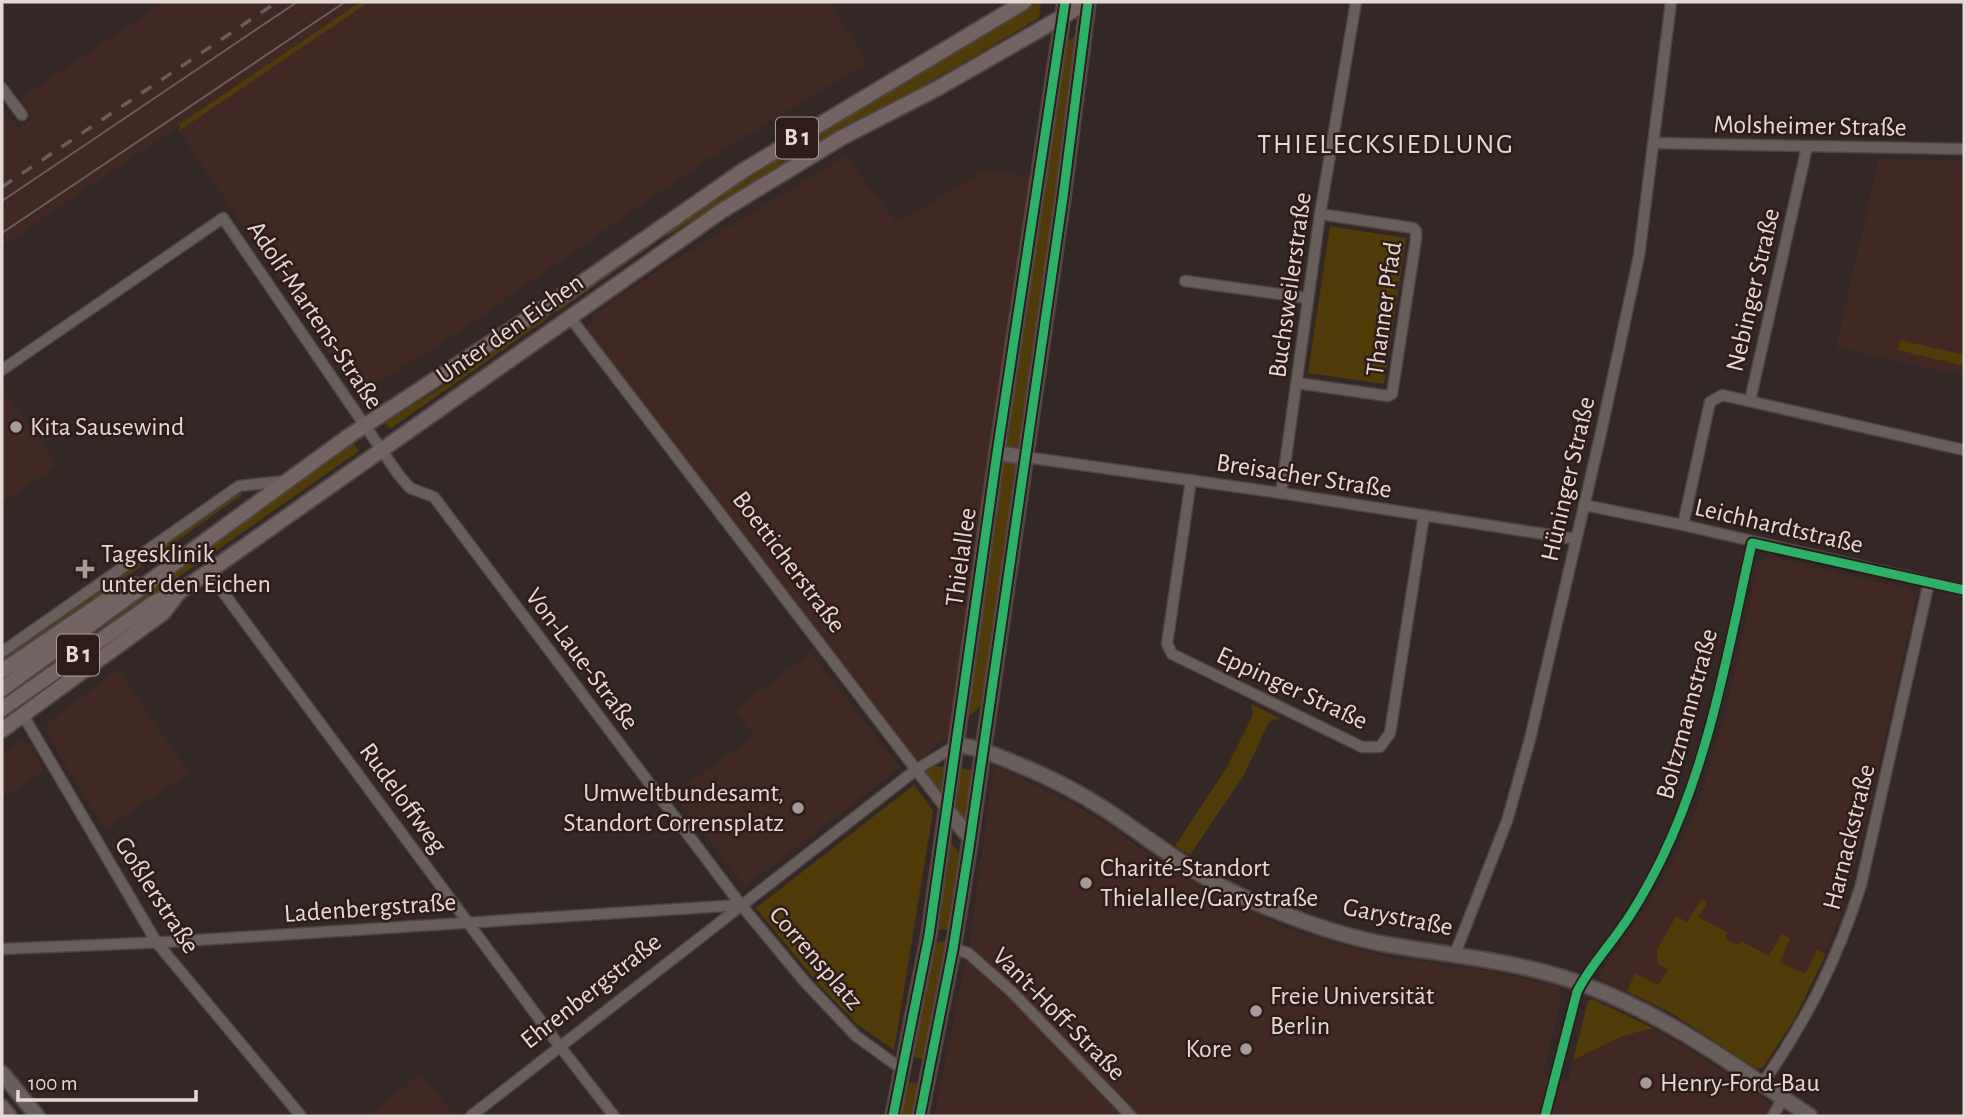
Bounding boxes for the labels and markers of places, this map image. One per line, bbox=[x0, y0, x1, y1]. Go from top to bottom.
place label: Kita Sausewind bbox=[30, 414, 184, 440]
marker: Kita Sausewind bbox=[8, 419, 24, 435]
place label: Tagesklinik unter den Eichen bbox=[101, 541, 271, 597]
marker: Tagesklinik unter den Eichen bbox=[75, 559, 95, 579]
place label: Umweltbundesamt, Standort Corrensplatz bbox=[563, 780, 784, 836]
marker: Umweltbundesamt, Standort Corrensplatz bbox=[790, 800, 806, 816]
place label: Charité-Standort Thielallee/Garystraße bbox=[1100, 855, 1318, 911]
marker: Charité-Standort Thielallee/Garystraße bbox=[1078, 875, 1094, 891]
place label: Freie Universität Berlin bbox=[1270, 983, 1434, 1039]
marker: Freie Universität Berlin bbox=[1248, 1003, 1264, 1019]
place label: Kore bbox=[1186, 1036, 1232, 1062]
marker: Kore bbox=[1238, 1041, 1254, 1057]
place label: Henry-Ford-Bau bbox=[1660, 1070, 1820, 1096]
marker: Henry-Ford-Bau bbox=[1638, 1075, 1654, 1091]

